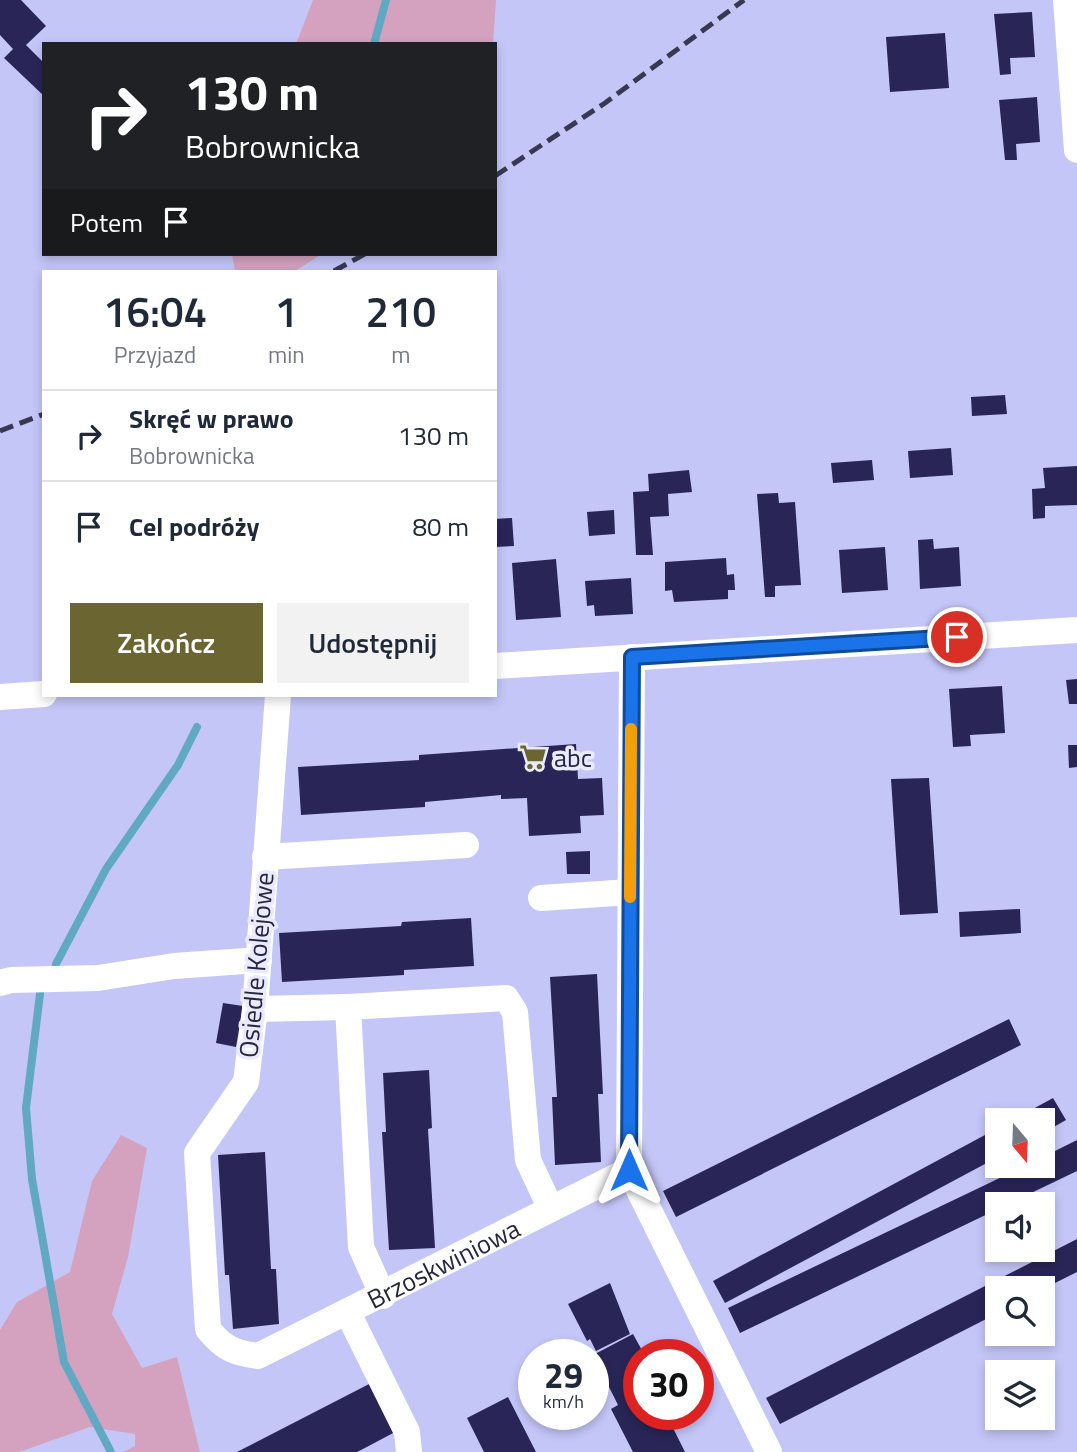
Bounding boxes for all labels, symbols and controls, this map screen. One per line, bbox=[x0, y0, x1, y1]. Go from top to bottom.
text: 130 m bbox=[185, 54, 319, 129]
icon: right bbox=[70, 70, 161, 161]
text: Bobrownicka bbox=[185, 122, 360, 170]
text: Potem bbox=[70, 203, 143, 242]
icon: arrive bbox=[157, 203, 195, 241]
text: 16:04 bbox=[103, 279, 207, 343]
text: 1 bbox=[275, 279, 298, 343]
text: 210 bbox=[366, 279, 436, 343]
text: Przyjazd bbox=[114, 337, 196, 372]
text: min bbox=[268, 337, 305, 372]
text: m bbox=[391, 337, 410, 372]
text: Skręć w prawo bbox=[129, 399, 294, 438]
text: 130 m bbox=[398, 416, 469, 455]
icon: right bbox=[70, 417, 108, 455]
text: Bobrownicka bbox=[129, 438, 255, 473]
text: Cel podróży bbox=[129, 507, 259, 546]
text: 80 m bbox=[412, 507, 469, 546]
icon: arrive bbox=[70, 508, 108, 546]
button: Zakończ bbox=[70, 603, 263, 683]
button: Udostępnij bbox=[277, 603, 469, 683]
pin bbox=[927, 607, 987, 667]
icon: arrive bbox=[938, 618, 976, 656]
place label: abc bbox=[554, 738, 592, 777]
supermarket icon: abc bbox=[518, 742, 548, 772]
street label: Osiedle Kolejowe bbox=[228, 871, 284, 1059]
north arrow bbox=[985, 1108, 1055, 1178]
map controls bbox=[985, 1108, 1055, 1430]
position arrow bbox=[592, 1133, 666, 1207]
button: sound bbox=[985, 1192, 1055, 1262]
street label: Brzoskwiniowa bbox=[360, 1208, 526, 1318]
button: search bbox=[985, 1276, 1055, 1346]
speed limit sign: 30 bbox=[623, 1339, 714, 1430]
text: 29 bbox=[544, 1348, 583, 1402]
button: layers bbox=[985, 1360, 1055, 1430]
text: km/h bbox=[543, 1388, 584, 1415]

